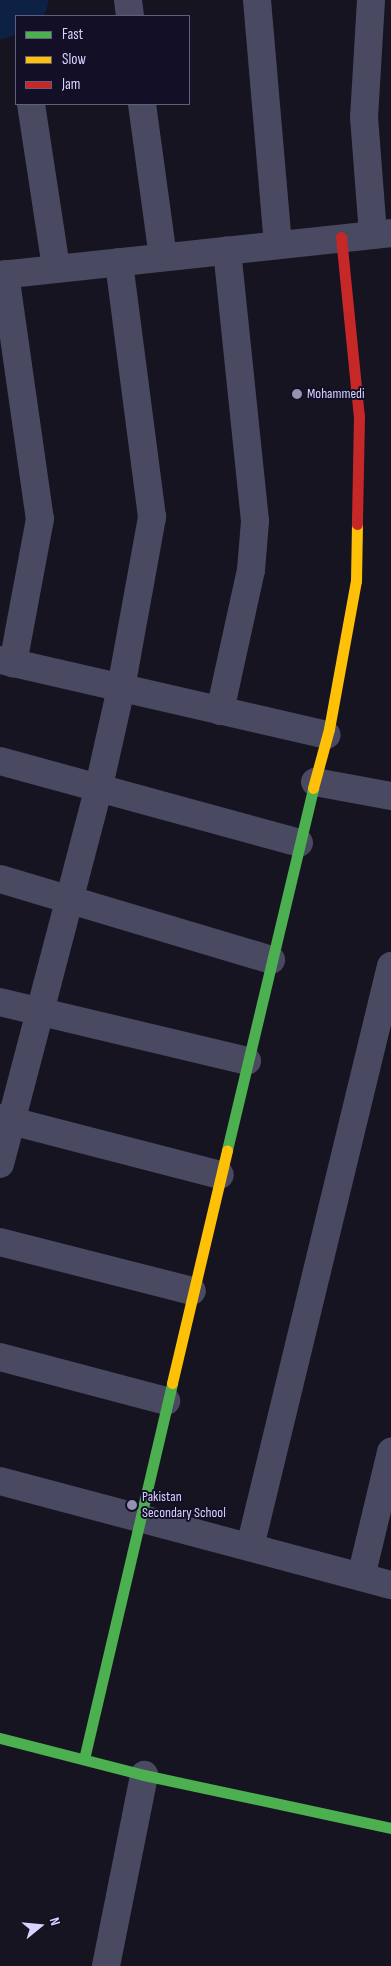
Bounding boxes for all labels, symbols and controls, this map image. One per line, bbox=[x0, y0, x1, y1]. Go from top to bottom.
legend bbox=[15, 15, 190, 105]
text: Fast bbox=[62, 25, 83, 44]
text: Slow bbox=[62, 50, 86, 69]
text: Jam bbox=[62, 75, 80, 94]
place label: Mohammedi bbox=[307, 386, 365, 402]
marker: Mohammedi bbox=[291, 388, 303, 400]
place label: Pakistan Secondary School bbox=[142, 1489, 226, 1521]
marker: Pakistan Secondary School bbox=[126, 1499, 138, 1511]
north arrow bbox=[15, 1901, 65, 1951]
text: N bbox=[46, 1915, 64, 1928]

